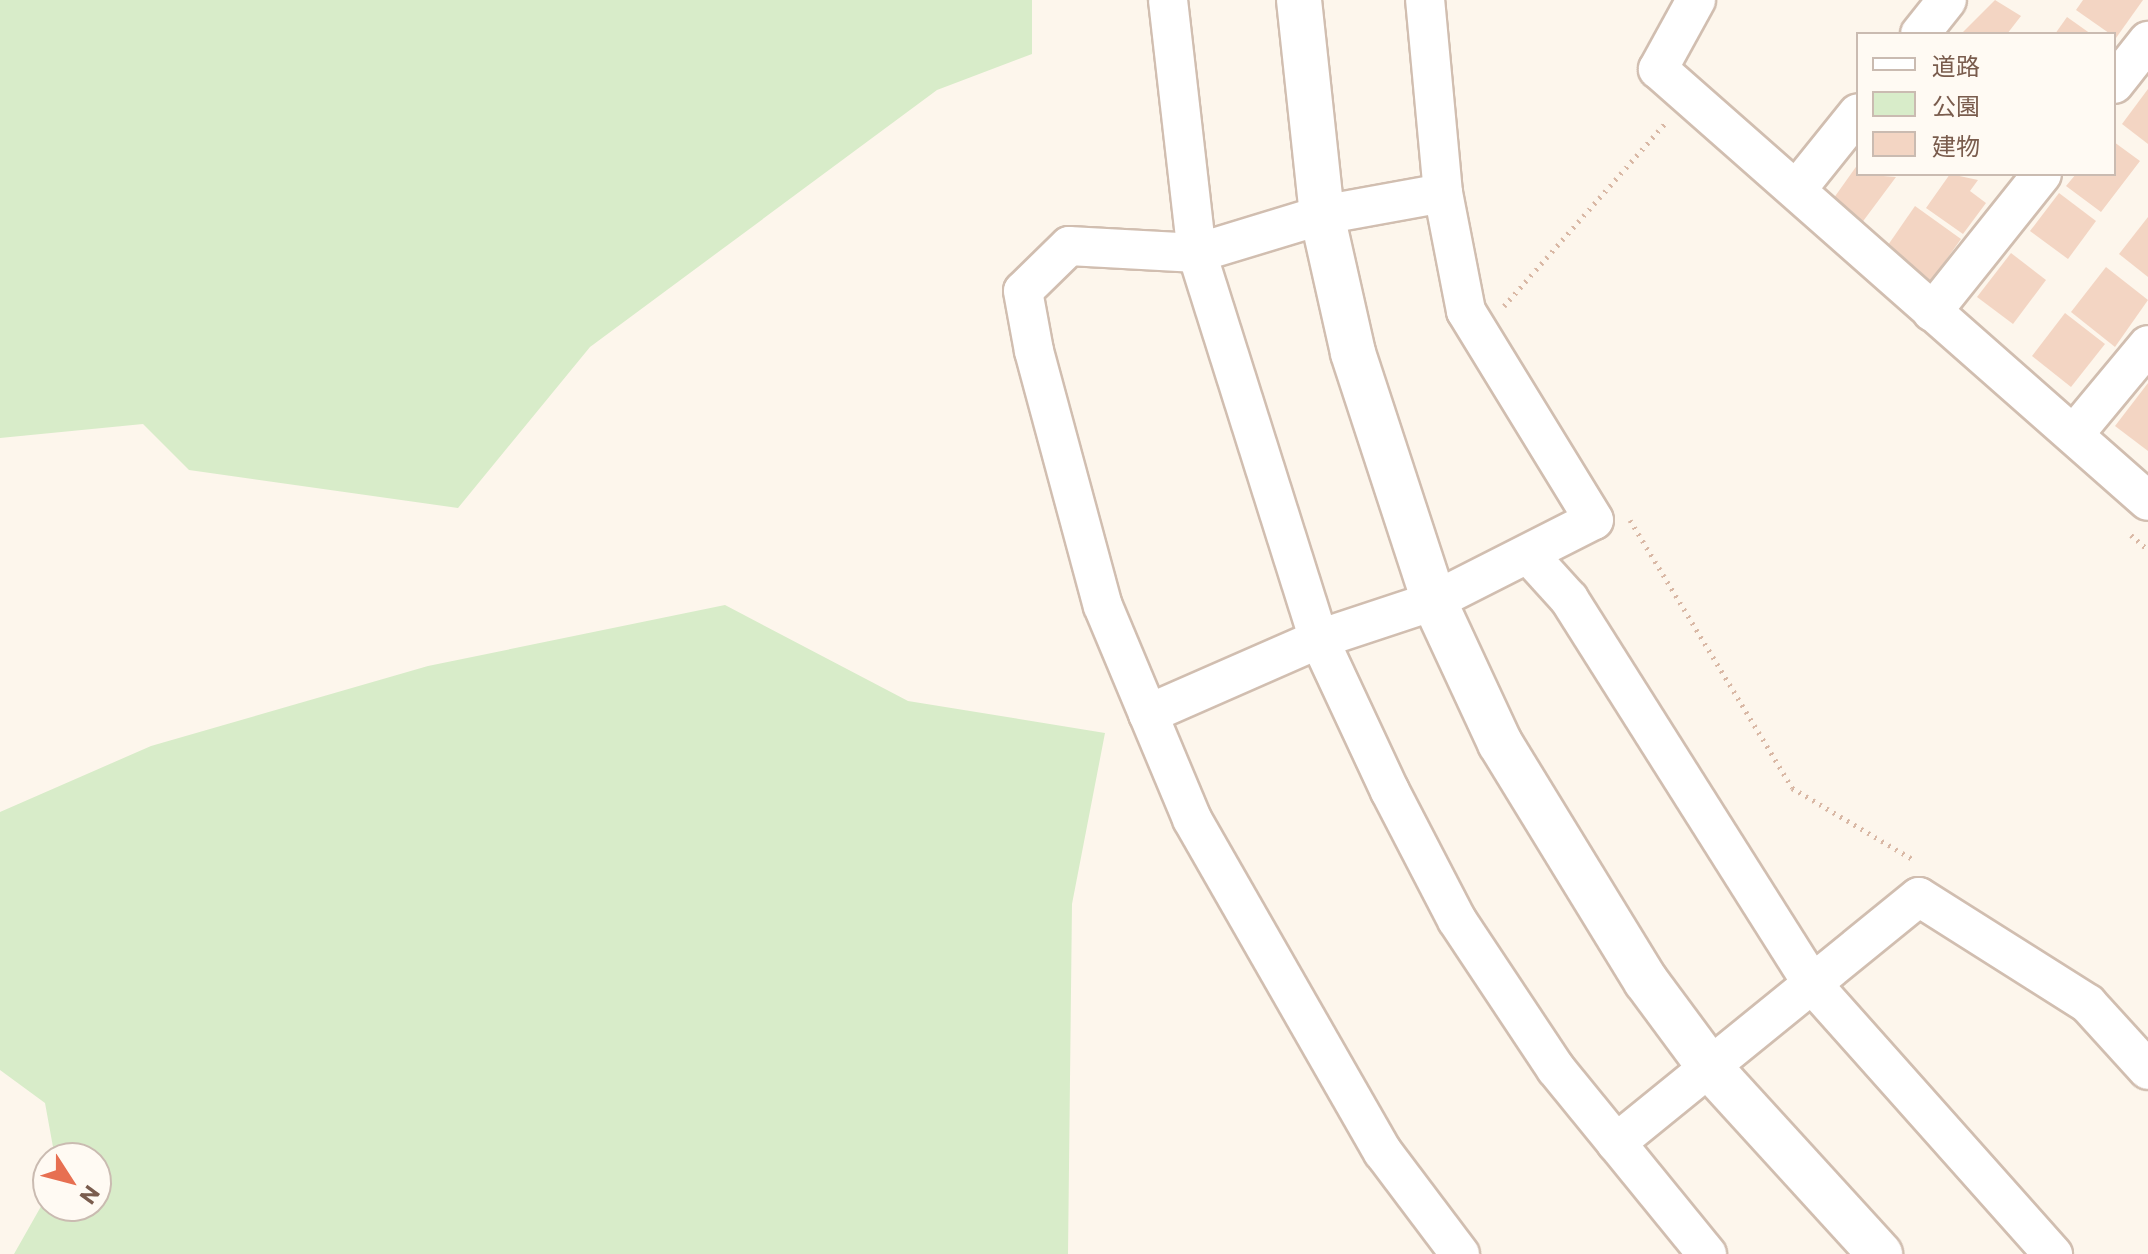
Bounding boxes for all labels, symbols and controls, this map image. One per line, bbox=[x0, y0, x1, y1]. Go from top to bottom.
legend bbox=[1856, 32, 2116, 176]
text: 道路 bbox=[1932, 51, 1980, 80]
text: 公園 bbox=[1932, 91, 1980, 120]
text: 建物 bbox=[1932, 131, 1980, 160]
north arrow bbox=[32, 1142, 112, 1222]
text: N bbox=[74, 1181, 106, 1210]

